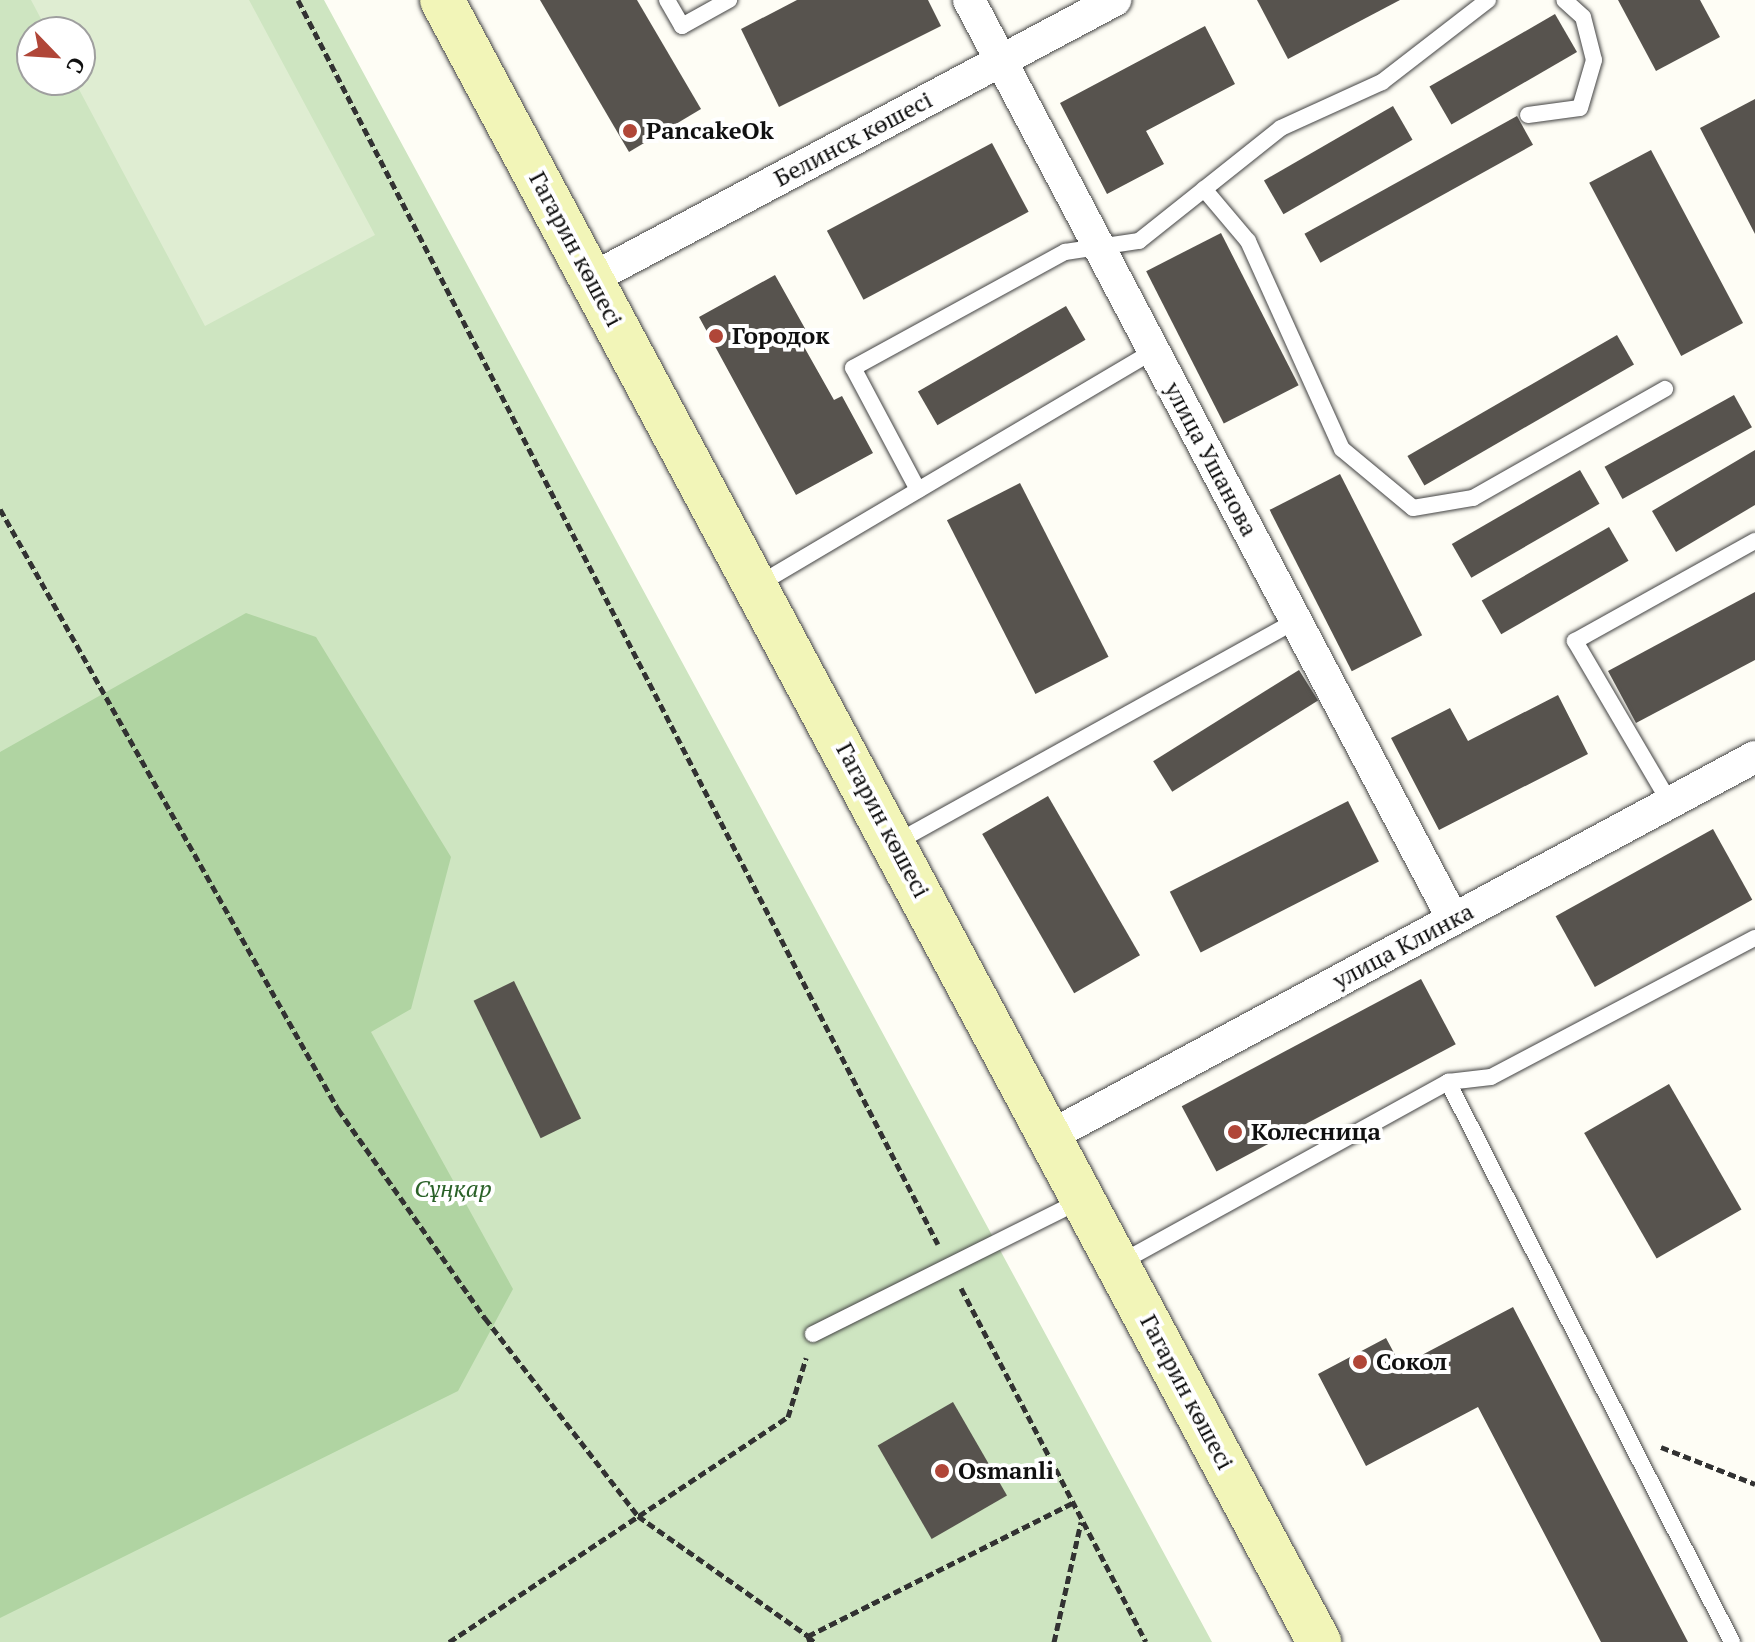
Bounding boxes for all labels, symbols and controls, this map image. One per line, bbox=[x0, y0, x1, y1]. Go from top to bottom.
north arrow bbox=[16, 16, 96, 96]
text: С bbox=[60, 53, 93, 78]
street label: Белинск көшесі bbox=[769, 85, 937, 193]
place label: PancakeOk bbox=[646, 117, 774, 145]
marker: PancakeOk bbox=[621, 122, 639, 140]
street label: Гагарин көшесі bbox=[523, 167, 629, 331]
place label: Городок bbox=[732, 322, 829, 350]
marker: Городок bbox=[707, 327, 725, 345]
street label: улица Ушанова bbox=[1158, 377, 1264, 541]
street label: Гагарин көшесі bbox=[830, 738, 936, 902]
street label: улица Клинка bbox=[1328, 897, 1478, 995]
place label: Колесница bbox=[1251, 1118, 1381, 1146]
marker: Колесница bbox=[1226, 1123, 1244, 1141]
park label: Сұңқар bbox=[414, 1175, 492, 1203]
street label: Гагарин көшесі bbox=[1134, 1310, 1240, 1474]
place label: Сокол bbox=[1376, 1348, 1447, 1376]
marker: Сокол bbox=[1351, 1353, 1369, 1371]
place label: Osmanli bbox=[958, 1457, 1054, 1485]
marker: Osmanli bbox=[933, 1462, 951, 1480]

